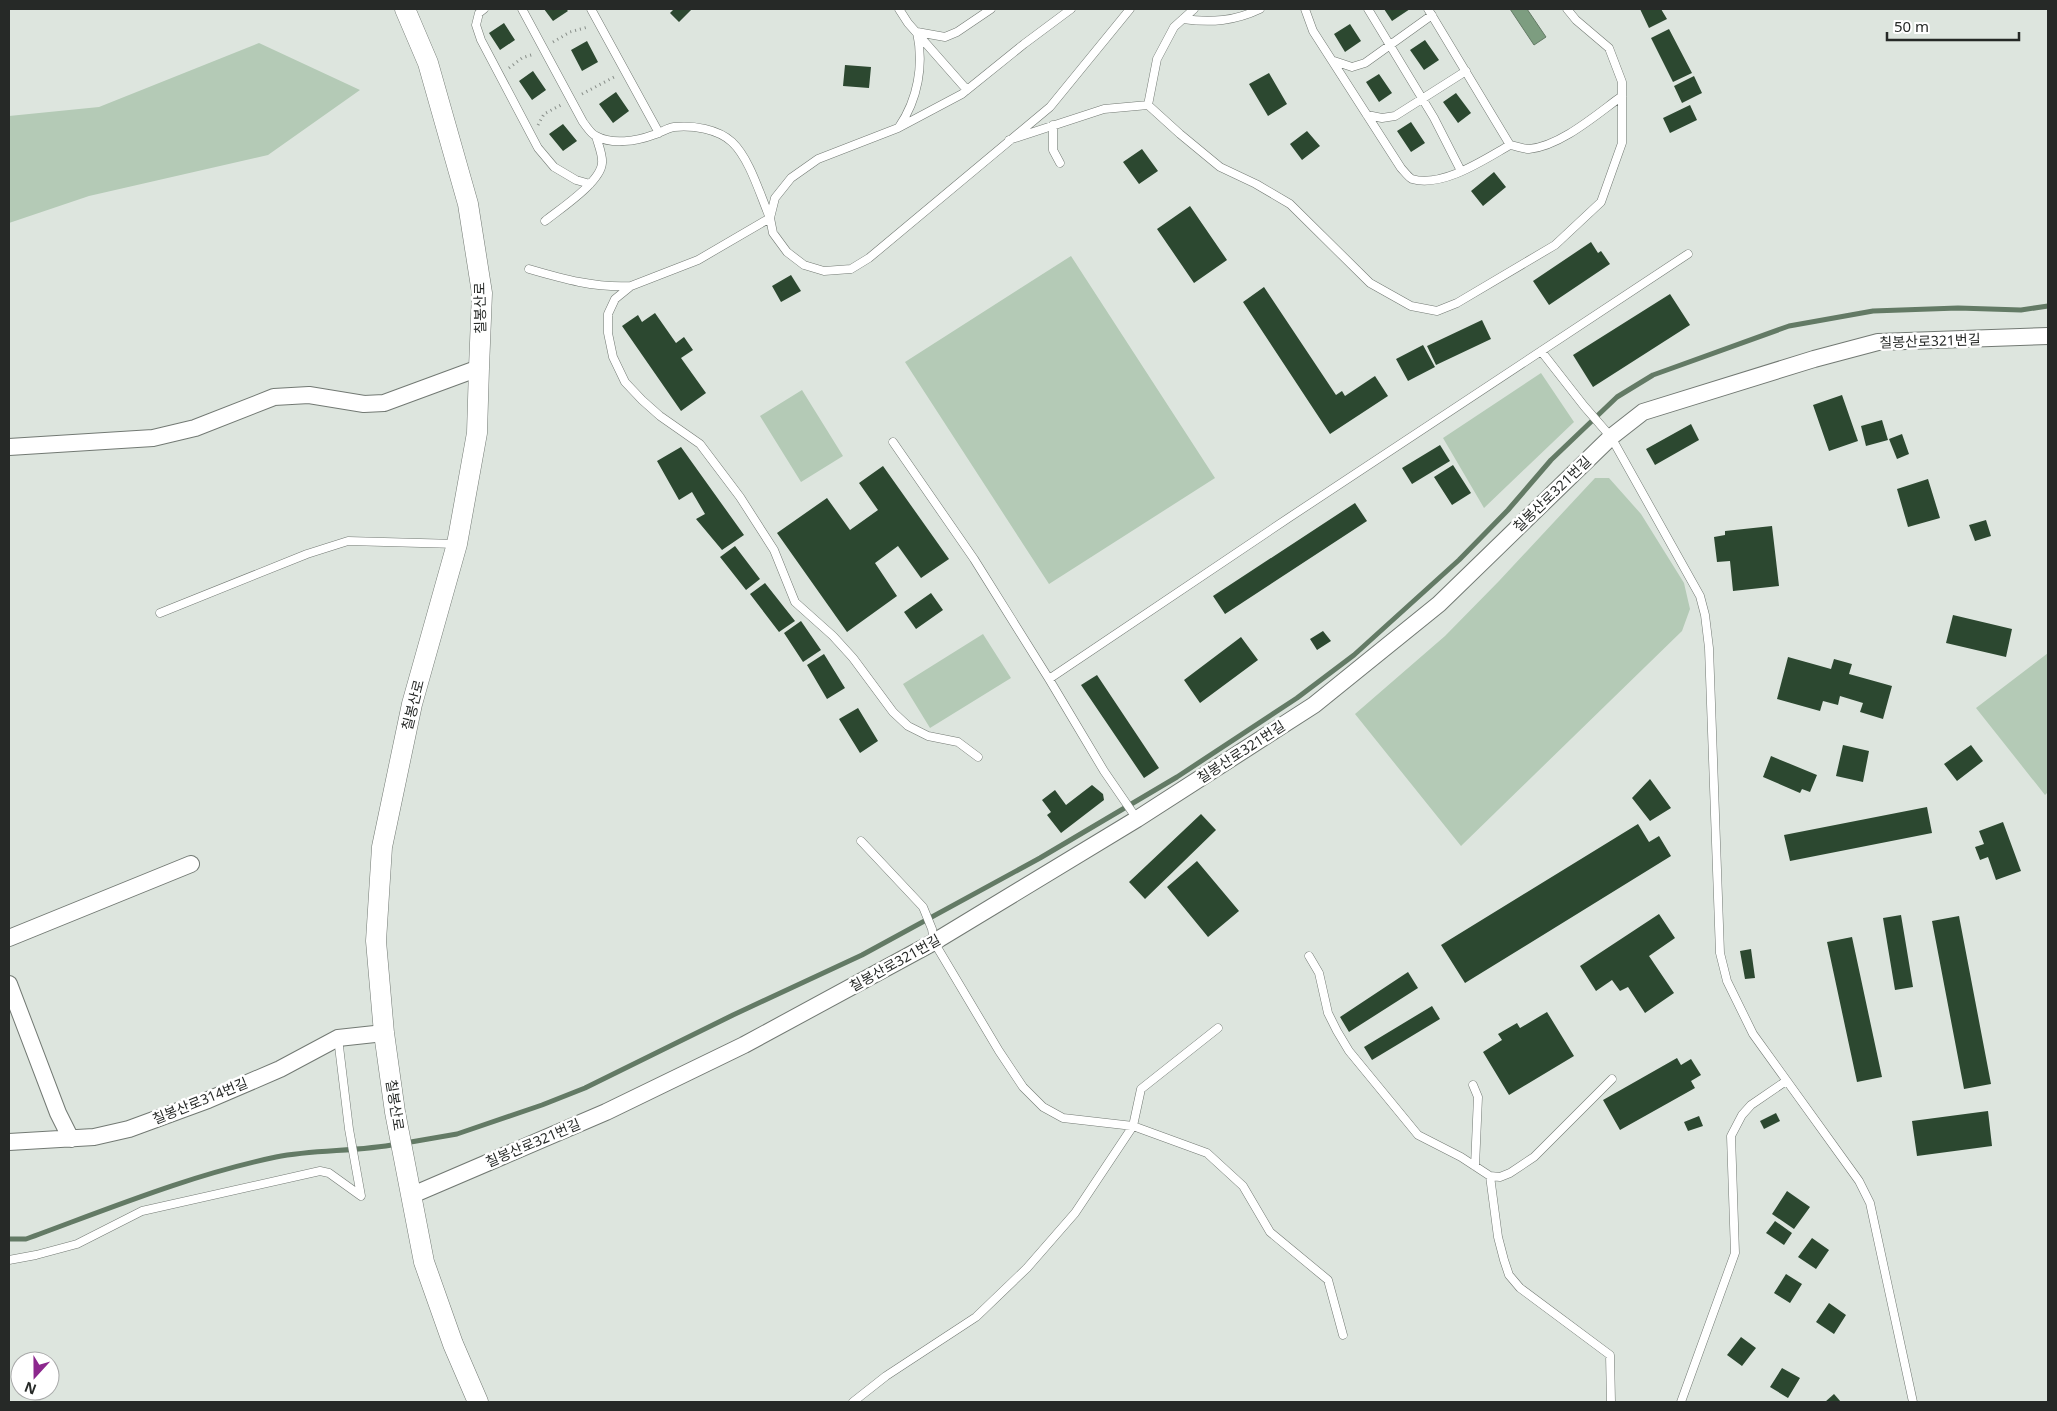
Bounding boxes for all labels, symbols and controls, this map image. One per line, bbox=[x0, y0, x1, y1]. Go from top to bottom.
scale bar bbox=[1887, 10, 2020, 42]
text: 50 m bbox=[1894, 16, 1929, 36]
street label: 칠봉산로 bbox=[470, 282, 489, 334]
street label: 칠봉산로321번길 bbox=[1879, 329, 1981, 352]
street label: 칠봉산로321번길 bbox=[1509, 452, 1595, 536]
street label: 칠봉산로 bbox=[397, 677, 428, 732]
street label: 칠봉산로321번길 bbox=[1193, 716, 1288, 787]
street label: 칠봉산로321번길 bbox=[846, 930, 944, 995]
street label: 칠봉산로314번길 bbox=[149, 1073, 250, 1128]
street label: 칠봉산로 bbox=[382, 1078, 409, 1132]
street label: 칠봉산로321번길 bbox=[482, 1114, 583, 1171]
north arrow bbox=[10, 1351, 60, 1401]
text: N bbox=[21, 1378, 39, 1400]

